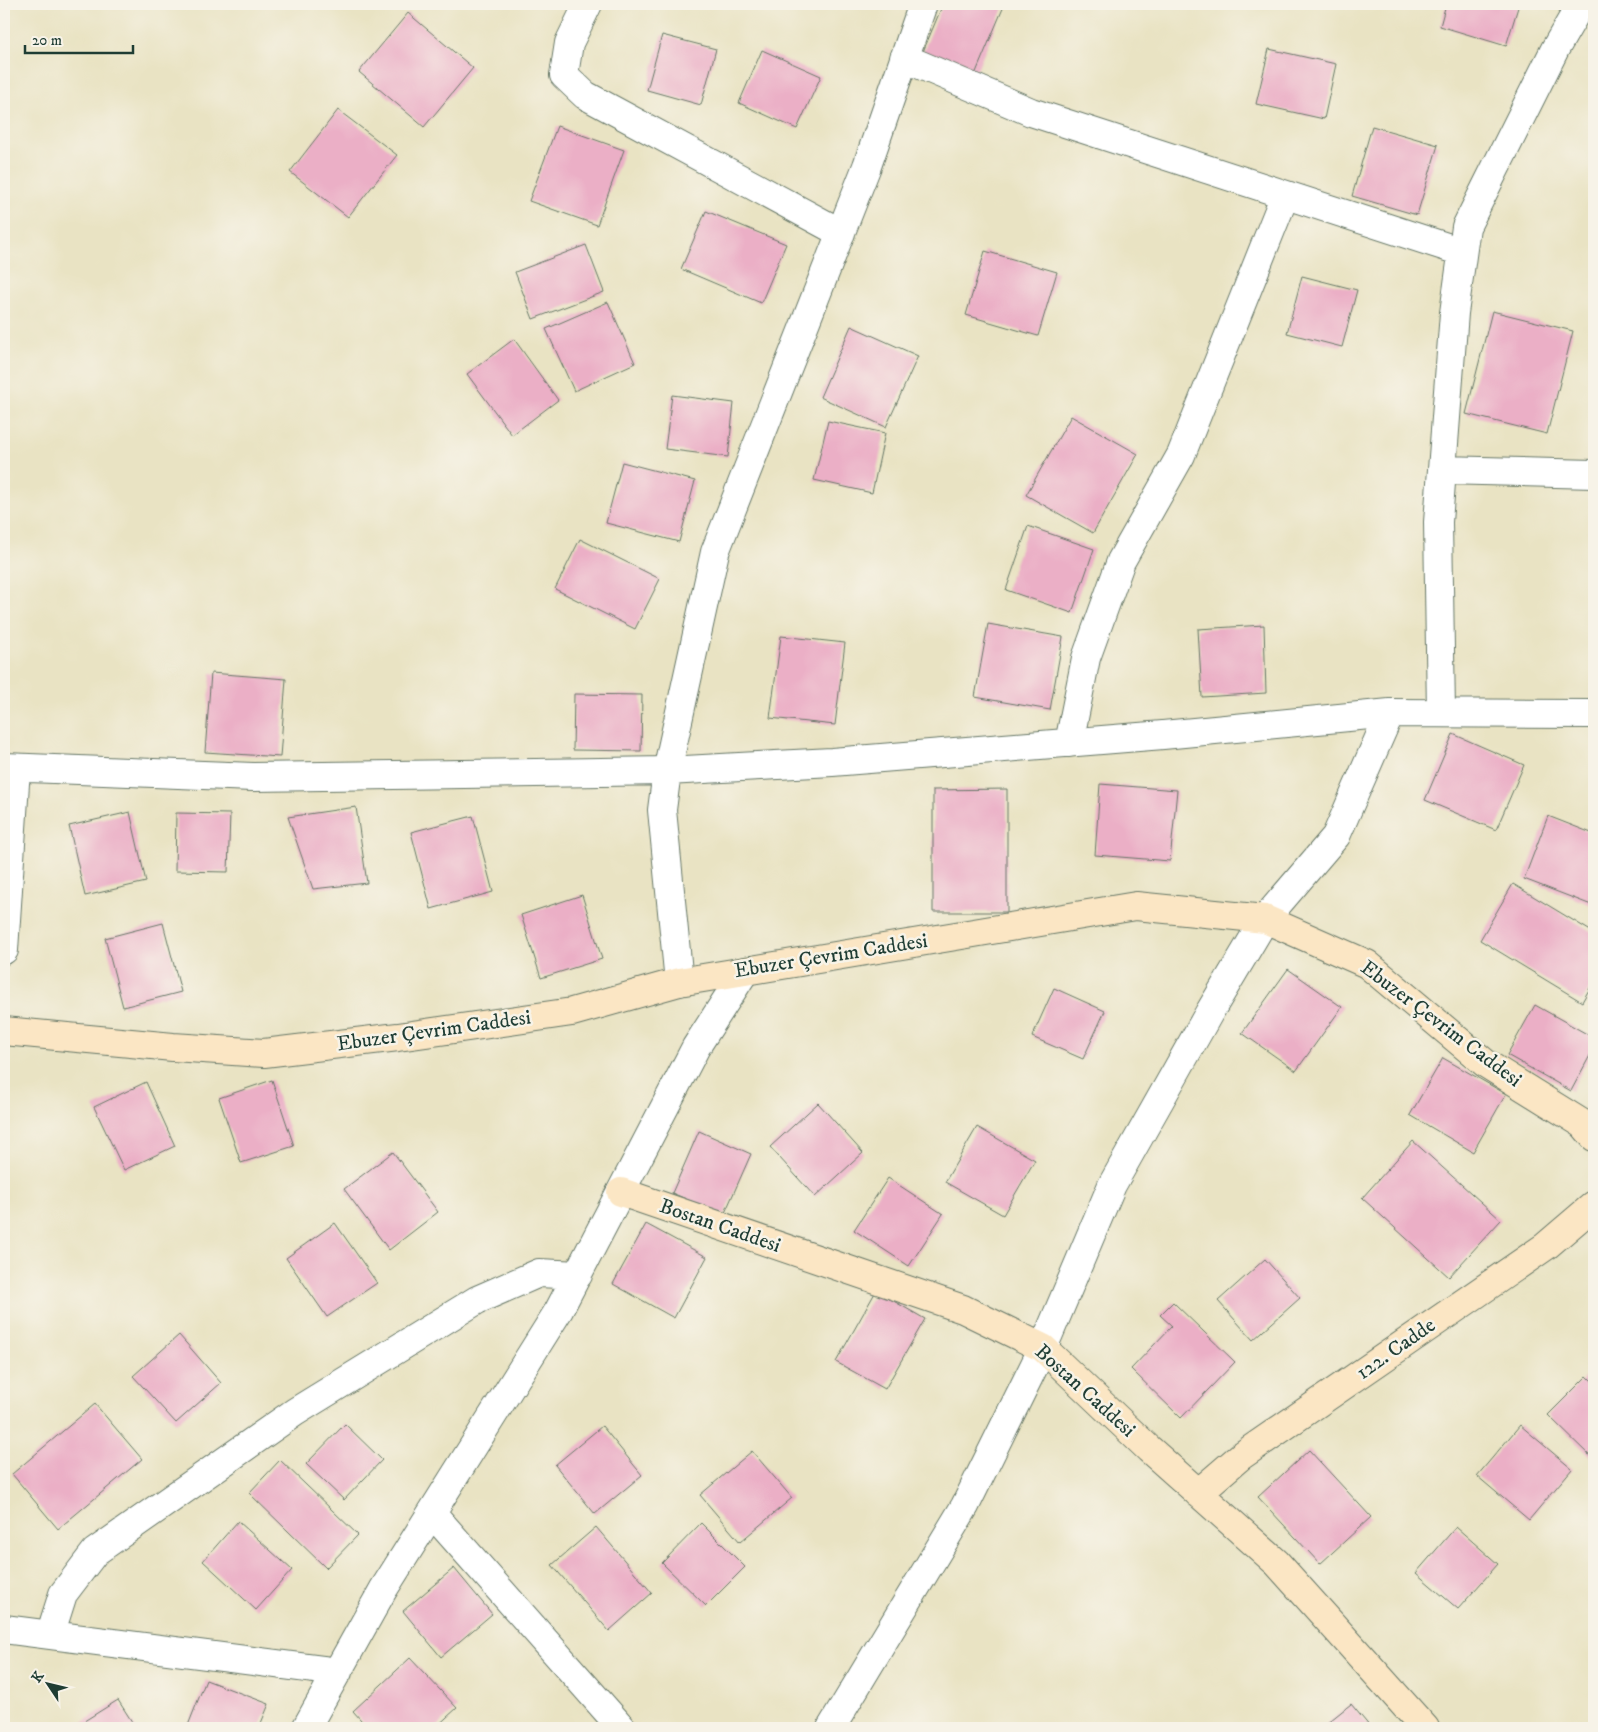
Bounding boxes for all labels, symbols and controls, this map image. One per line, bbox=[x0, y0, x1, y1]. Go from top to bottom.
scale bar bbox=[25, 22, 132, 54]
text: 20 m bbox=[32, 31, 62, 50]
street label: Ebuzer Çevrim Caddesi bbox=[732, 928, 930, 984]
street label: Ebuzer Çevrim Caddesi bbox=[1355, 955, 1527, 1093]
street label: Ebuzer Çevrim Caddesi bbox=[335, 1005, 533, 1057]
street label: Bostan Caddesi bbox=[656, 1193, 784, 1259]
street label: 122. Cadde bbox=[1351, 1312, 1441, 1386]
street label: Bostan Caddesi bbox=[1029, 1339, 1141, 1443]
north arrow bbox=[22, 1660, 72, 1710]
text: K bbox=[28, 1667, 49, 1686]

